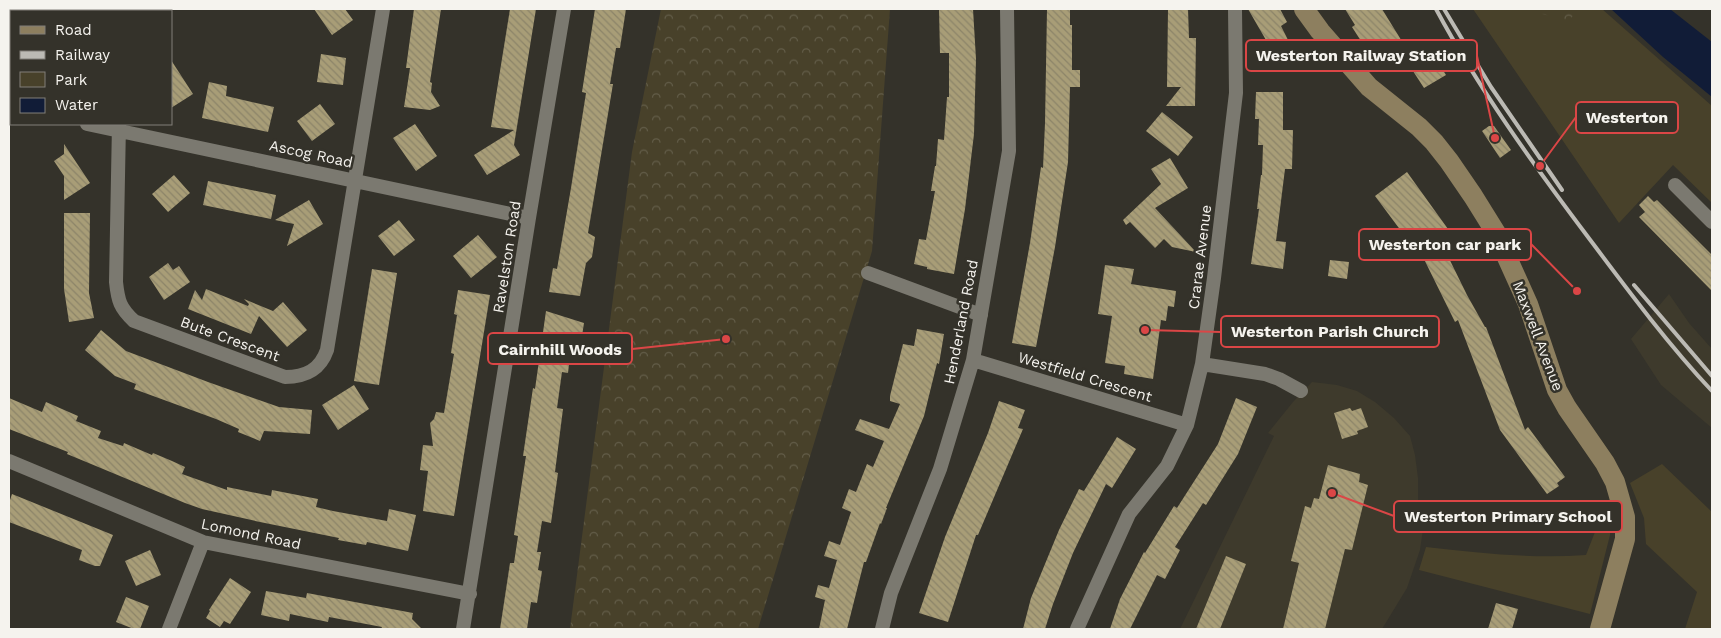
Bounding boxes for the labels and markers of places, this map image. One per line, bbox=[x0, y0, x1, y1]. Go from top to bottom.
callout: Westerton Railway Station bbox=[1246, 40, 1477, 71]
callout: Westerton bbox=[1576, 102, 1678, 133]
callout: Westerton car park bbox=[1359, 229, 1531, 260]
callout: Westerton Parish Church bbox=[1221, 316, 1439, 347]
callout: Cairnhill Woods bbox=[488, 333, 632, 364]
callout: Westerton Primary School bbox=[1394, 501, 1622, 532]

